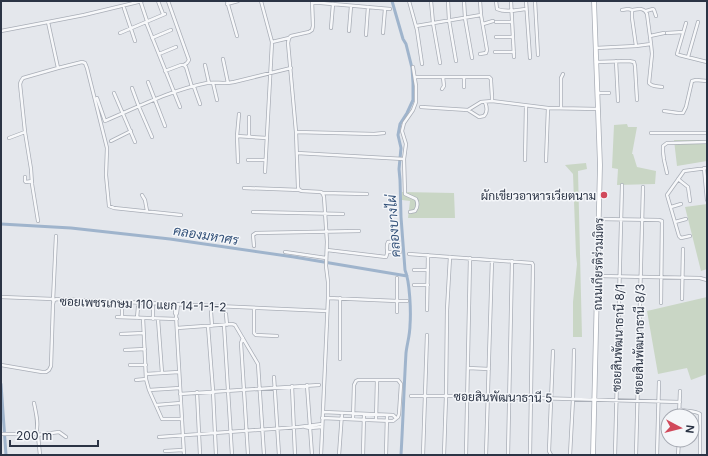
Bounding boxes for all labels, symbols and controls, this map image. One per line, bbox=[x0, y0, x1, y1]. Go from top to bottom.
place label: ผักเขียวอาหารเวียตนาม bbox=[481, 188, 596, 203]
marker: ผักเขียวอาหารเวียตนาม bbox=[599, 190, 609, 200]
water label: คลองบางไผ่ bbox=[383, 193, 403, 258]
street label: ถนนเกียรติร่วมมิตร bbox=[590, 217, 606, 310]
water label: คลองมหาศร bbox=[172, 222, 240, 248]
street label: ซอยสินพัฒนาธานี 8/1 bbox=[609, 284, 627, 392]
street label: ซอยสินพัฒนาธานี 8/3 bbox=[631, 284, 647, 394]
street label: ซอยเพชรเกษม 110 แยก 14-1-1-2 bbox=[59, 294, 227, 314]
street label: ซอยสินพัฒนาธานี 5 bbox=[454, 389, 552, 405]
north arrow bbox=[660, 408, 700, 448]
scale bar bbox=[10, 422, 98, 448]
text: N bbox=[682, 424, 697, 434]
text: 200 m bbox=[16, 428, 52, 443]

